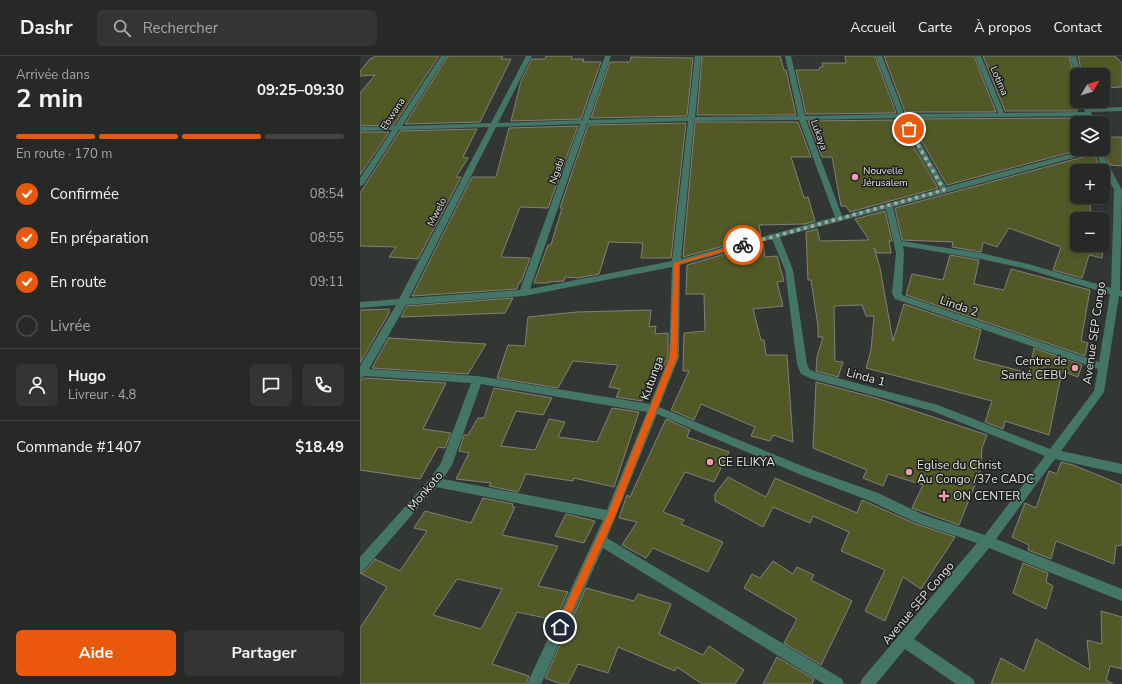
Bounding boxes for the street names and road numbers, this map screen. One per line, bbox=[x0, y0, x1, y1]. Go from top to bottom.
street label: Lotima bbox=[987, 64, 1011, 98]
street label: Ebwana bbox=[377, 95, 409, 133]
street label: Lukaya bbox=[807, 118, 831, 152]
street label: Ngabi bbox=[546, 156, 568, 186]
street label: Mwelo bbox=[424, 195, 450, 229]
street label: Avenue SEP Congo bbox=[1079, 280, 1109, 386]
street label: Linda 2 bbox=[938, 292, 980, 320]
street label: Kutunga bbox=[637, 354, 667, 402]
street label: Linda 1 bbox=[845, 364, 887, 390]
street label: Monkoto bbox=[404, 468, 446, 514]
street label: Avenue SEP Congo bbox=[879, 558, 958, 648]

